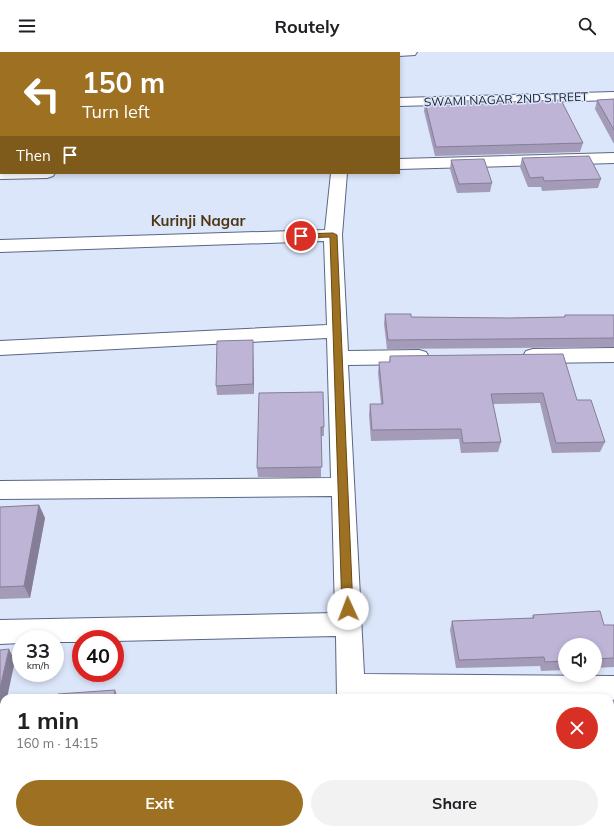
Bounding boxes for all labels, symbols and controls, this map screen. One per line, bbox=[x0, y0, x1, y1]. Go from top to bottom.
icon: menu bbox=[16, 15, 38, 37]
text: Routely bbox=[275, 15, 339, 38]
icon: search bbox=[576, 15, 598, 37]
text: 150 m bbox=[82, 65, 165, 100]
icon: left bbox=[16, 68, 68, 120]
street label: SWAMI NAGAR 2ND STREET bbox=[424, 89, 589, 109]
text: Turn left bbox=[82, 100, 150, 123]
icon: arrive bbox=[59, 144, 81, 166]
text: Then bbox=[16, 146, 51, 165]
district label: Kurinji Nagar bbox=[151, 211, 245, 230]
pin bbox=[284, 219, 318, 253]
icon: arrive bbox=[290, 225, 312, 247]
position arrow bbox=[327, 588, 369, 630]
speed limit sign: 40 bbox=[72, 630, 124, 682]
text: 33 bbox=[26, 638, 50, 663]
map controls bbox=[558, 638, 602, 682]
button: sound bbox=[558, 638, 602, 682]
text: km/h bbox=[27, 659, 49, 672]
text: 1 min bbox=[16, 705, 79, 735]
button: close bbox=[556, 707, 598, 749]
text: 160 m · 14:15 bbox=[16, 735, 98, 751]
button: Exit bbox=[16, 780, 303, 826]
button: Share bbox=[311, 780, 598, 826]

